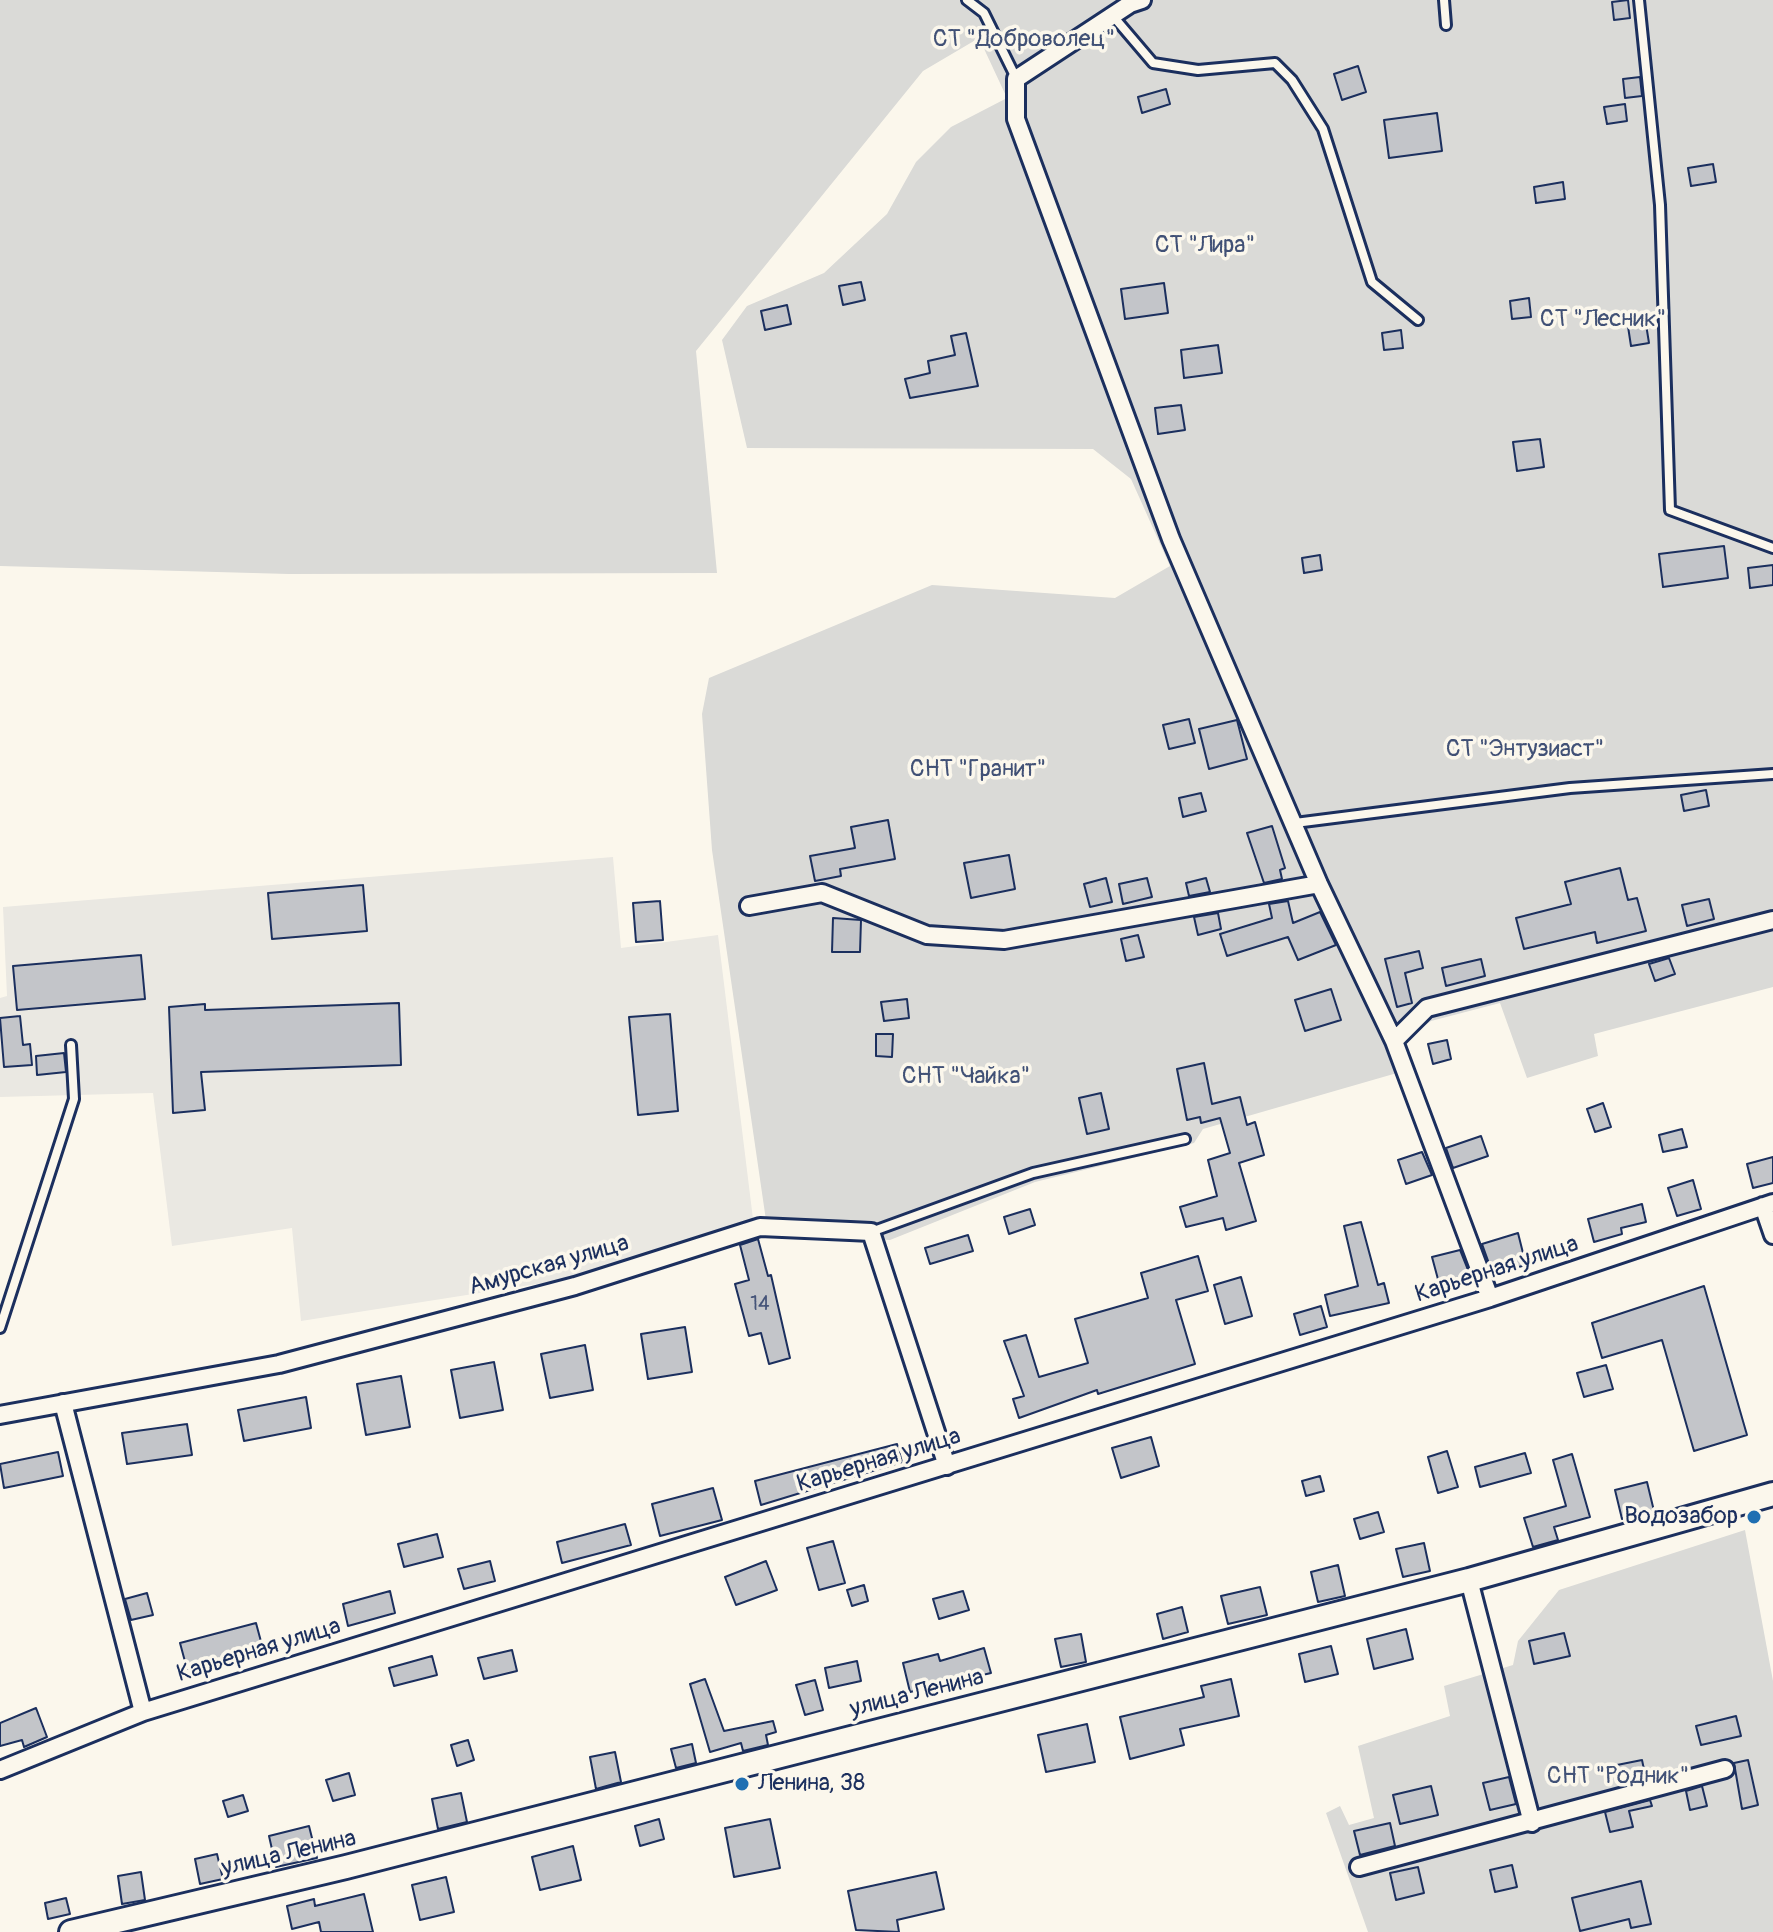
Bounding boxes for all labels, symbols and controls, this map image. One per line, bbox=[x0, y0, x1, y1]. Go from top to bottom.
park label: СТ "Доброволец" bbox=[933, 26, 1115, 54]
park label: СТ "Лира" bbox=[1155, 232, 1255, 260]
park label: СТ "Лесник" bbox=[1540, 306, 1666, 334]
park label: СТ "Энтузиаст" bbox=[1446, 736, 1604, 764]
park label: СНТ "Гранит" bbox=[910, 756, 1046, 784]
park label: СНТ "Чайка" bbox=[902, 1063, 1030, 1091]
street label: Амурская улица bbox=[466, 1229, 632, 1303]
street label: Карьерная улица bbox=[1412, 1230, 1582, 1310]
house number: 14 bbox=[750, 1293, 770, 1317]
street label: Карьерная улица bbox=[794, 1422, 964, 1500]
place label: Водозабор bbox=[1624, 1503, 1738, 1531]
marker: Водозабор bbox=[1745, 1508, 1763, 1526]
street label: Карьерная улица bbox=[174, 1612, 344, 1690]
street label: улица Ленина bbox=[847, 1663, 987, 1725]
park label: СНТ "Родник" bbox=[1547, 1763, 1689, 1791]
place label: Ленина, 38 bbox=[758, 1770, 865, 1798]
marker: Ленина, 38 bbox=[733, 1775, 751, 1793]
street label: улица Ленина bbox=[219, 1825, 359, 1883]

